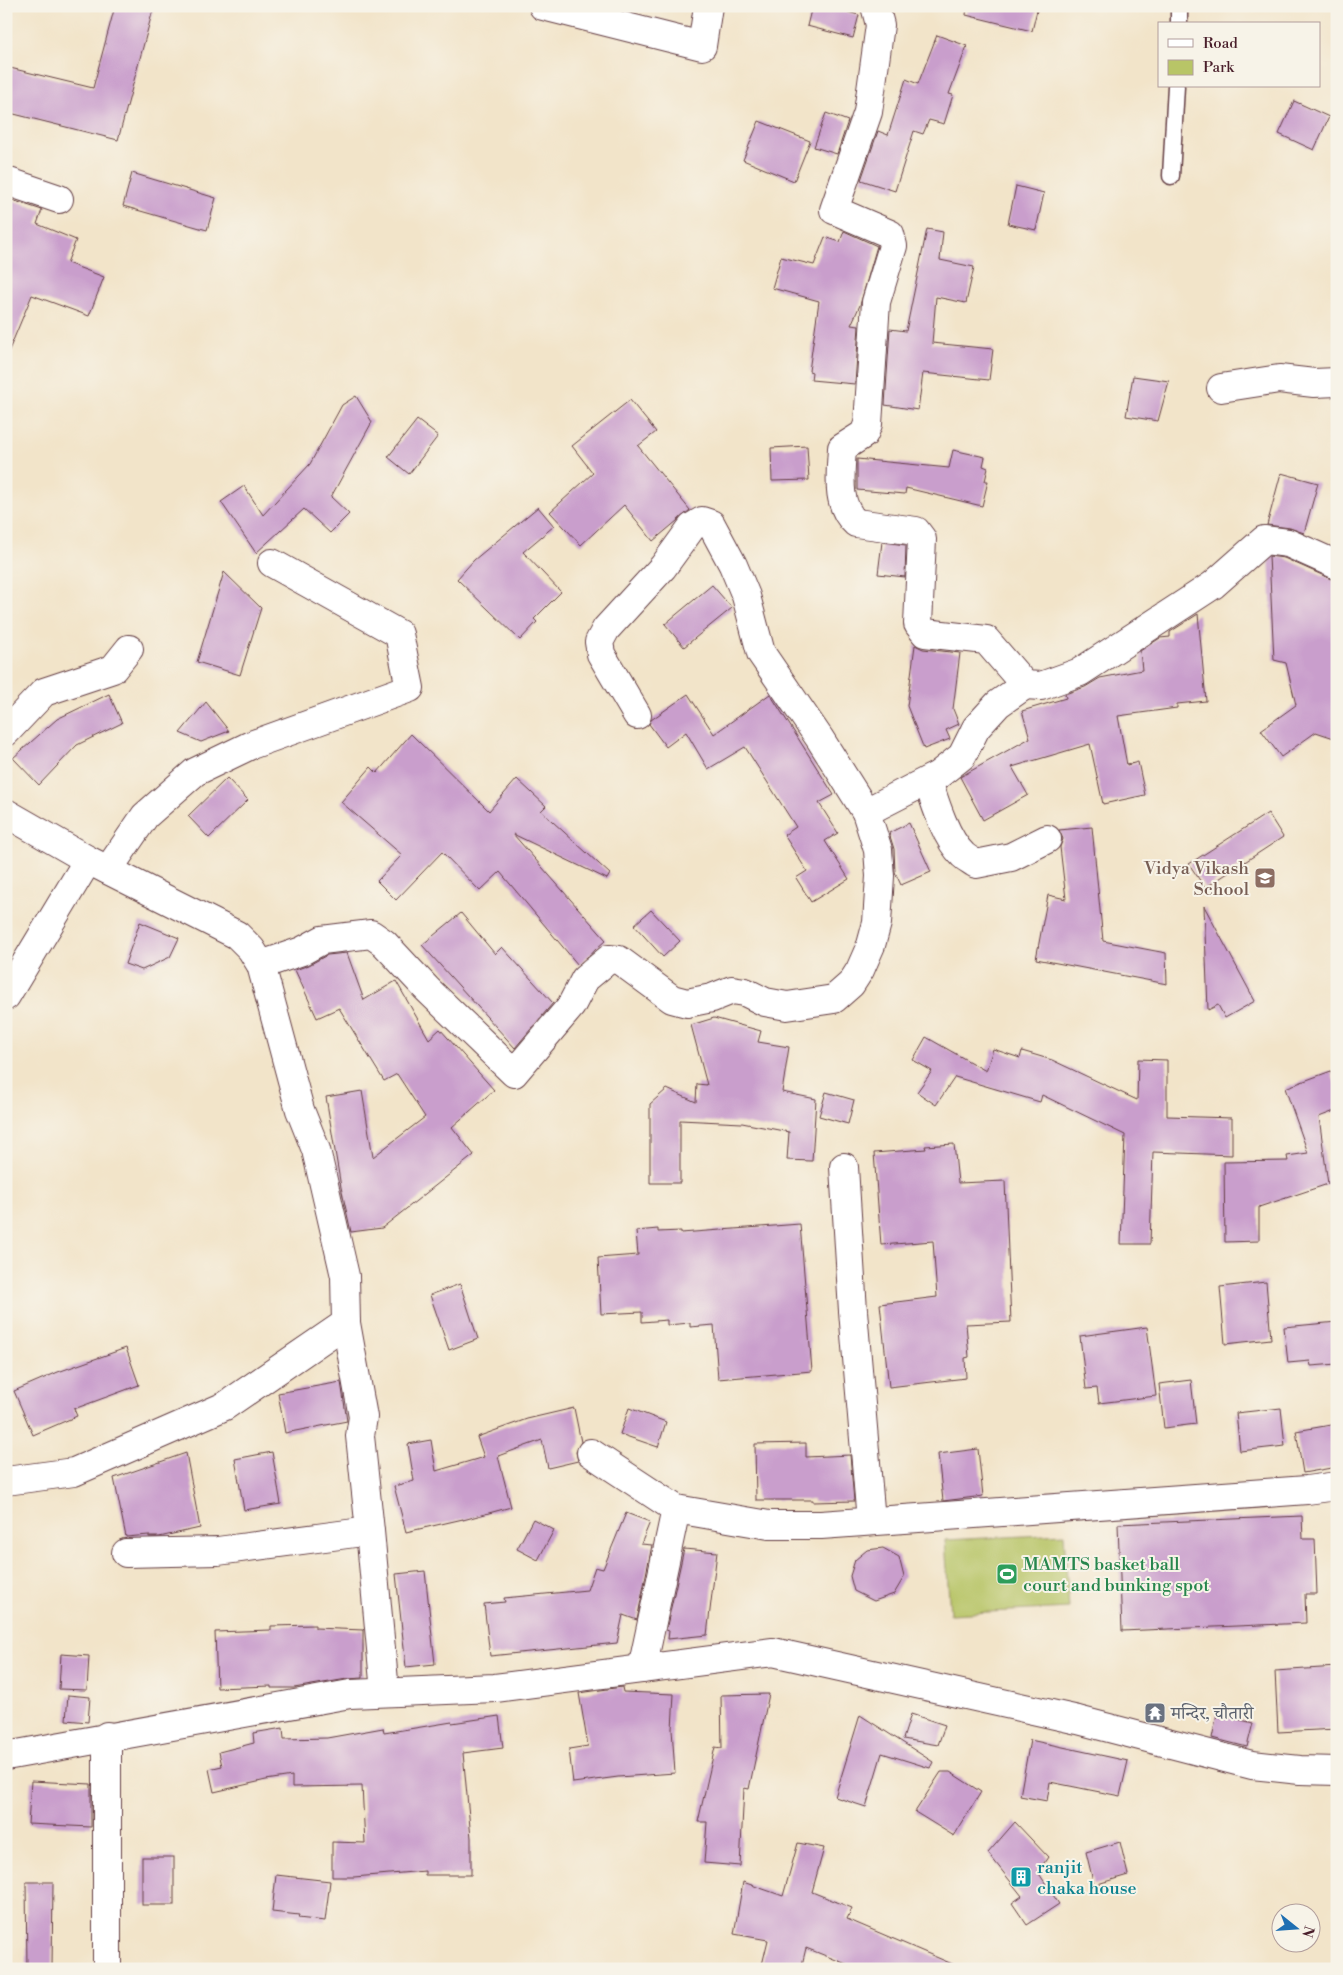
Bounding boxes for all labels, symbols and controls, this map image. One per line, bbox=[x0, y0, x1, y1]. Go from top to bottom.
legend bbox=[1158, 22, 1320, 88]
text: Road bbox=[1203, 34, 1238, 53]
text: Park bbox=[1203, 58, 1235, 77]
place label: Vidya Vikash School bbox=[1143, 857, 1250, 901]
school or university icon: Vidya Vikash School bbox=[1253, 866, 1277, 890]
place label: MAMTS basket ball court and bunking spot bbox=[1023, 1553, 1210, 1597]
sports icon: MAMTS basket ball court and bunking spot bbox=[995, 1562, 1019, 1586]
temple icon: मन्दिर, चौतारी bbox=[1143, 1701, 1167, 1725]
place label: मन्दिर, चौतारी bbox=[1170, 1702, 1255, 1725]
place label: ranjit chaka house bbox=[1037, 1856, 1137, 1900]
building icon: ranjit chaka house bbox=[1009, 1865, 1033, 1889]
north arrow bbox=[1270, 1902, 1320, 1952]
text: N bbox=[1297, 1924, 1318, 1939]

